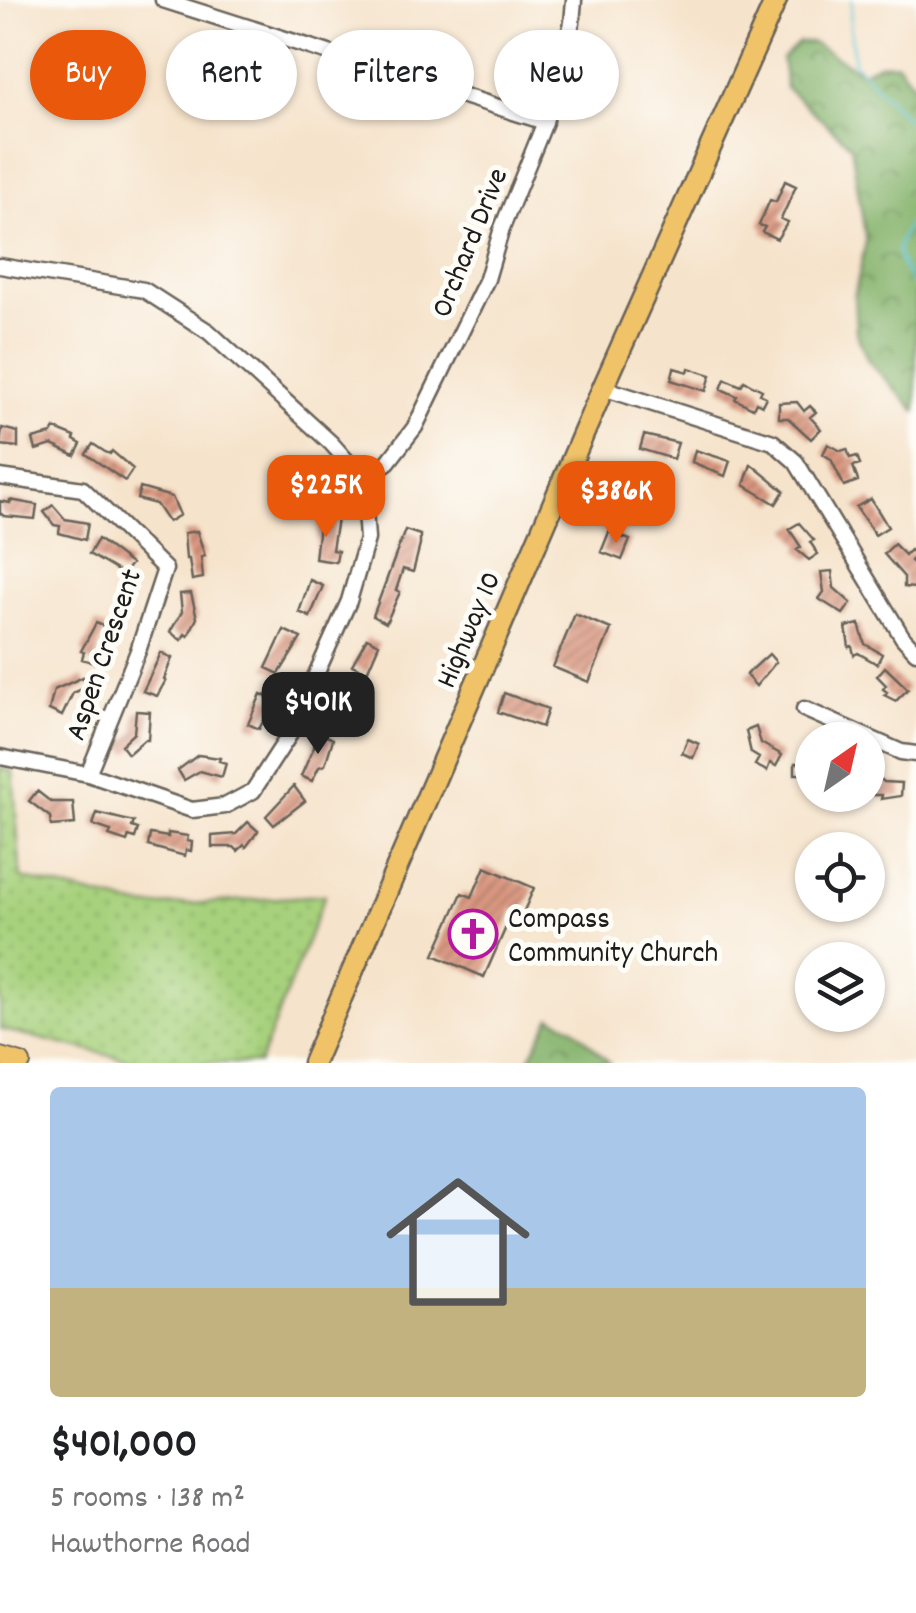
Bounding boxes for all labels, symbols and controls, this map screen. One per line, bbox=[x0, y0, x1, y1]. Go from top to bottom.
chip: Buy bbox=[30, 30, 146, 120]
chip: Rent bbox=[166, 30, 297, 120]
chip: Filters bbox=[317, 30, 474, 120]
chip: New bbox=[494, 30, 619, 120]
street label: Orchard Drive bbox=[423, 162, 522, 325]
pin: $225K bbox=[256, 455, 396, 540]
pin: $386K bbox=[546, 461, 686, 546]
text: $225K bbox=[289, 464, 363, 510]
text: $386K bbox=[579, 470, 653, 516]
street label: Aspen Crescent bbox=[57, 564, 156, 747]
street label: Highway 10 bbox=[427, 566, 515, 696]
pin: $401K bbox=[248, 672, 388, 757]
text: $401K bbox=[284, 681, 352, 727]
north arrow bbox=[795, 722, 885, 812]
map controls bbox=[795, 722, 885, 1032]
button: locate bbox=[795, 832, 885, 922]
place label: Compass Community Church bbox=[508, 900, 718, 977]
church icon: Compass Community Church bbox=[447, 908, 499, 960]
button: layers bbox=[795, 942, 885, 1032]
icon: home bbox=[368, 1152, 548, 1332]
text: $401,000 bbox=[50, 1417, 197, 1477]
text: 5 rooms · 138 m² bbox=[50, 1477, 245, 1523]
text: Hawthorne Road bbox=[50, 1523, 251, 1569]

